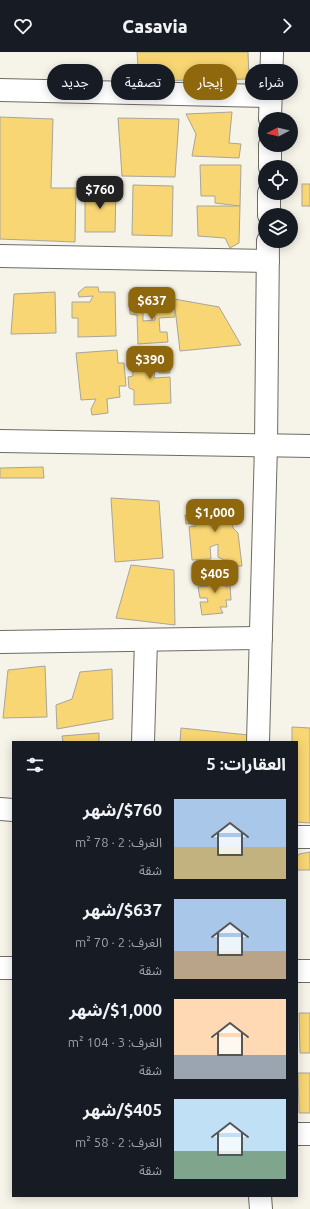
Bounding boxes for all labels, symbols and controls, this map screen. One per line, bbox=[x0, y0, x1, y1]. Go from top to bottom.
icon: heart bbox=[12, 15, 34, 37]
icon: forward bbox=[276, 15, 298, 37]
text: Casavia bbox=[122, 16, 188, 36]
chip: جديد bbox=[47, 64, 103, 100]
chip: تصفية bbox=[111, 64, 175, 100]
chip: إيجار bbox=[183, 64, 237, 100]
chip: شراء bbox=[245, 64, 298, 100]
north arrow bbox=[258, 112, 298, 152]
map controls bbox=[258, 112, 298, 248]
button: locate bbox=[258, 160, 298, 200]
pin: $760 bbox=[76, 176, 124, 210]
text: $760 bbox=[85, 182, 115, 196]
button: layers bbox=[258, 208, 298, 248]
pin: $637 bbox=[128, 287, 176, 321]
text: $637 bbox=[137, 293, 167, 307]
pin: $390 bbox=[126, 346, 174, 380]
text: $390 bbox=[135, 352, 165, 366]
pin: $1,000 bbox=[182, 499, 248, 533]
text: $1,000 bbox=[195, 505, 235, 519]
pin: $405 bbox=[191, 560, 239, 594]
text: $405 bbox=[200, 566, 230, 580]
icon: filters bbox=[24, 754, 46, 776]
text: العقارات: 5 bbox=[206, 754, 286, 773]
text: $760/شهر bbox=[83, 800, 162, 819]
icon: home bbox=[206, 815, 254, 863]
text: الغرف: 2 · 78 m² bbox=[75, 835, 162, 849]
text: شقة bbox=[139, 863, 162, 877]
text: $637/شهر bbox=[83, 900, 162, 919]
icon: home bbox=[206, 915, 254, 963]
text: الغرف: 2 · 70 m² bbox=[75, 935, 162, 949]
text: شقة bbox=[139, 963, 162, 977]
text: $1,000/شهر bbox=[69, 1000, 162, 1019]
icon: home bbox=[206, 1015, 254, 1063]
text: الغرف: 3 · 104 m² bbox=[68, 1035, 162, 1049]
text: شقة bbox=[139, 1063, 162, 1077]
text: $405/شهر bbox=[83, 1100, 162, 1119]
icon: home bbox=[206, 1115, 254, 1163]
text: الغرف: 2 · 58 m² bbox=[75, 1135, 162, 1149]
text: شقة bbox=[139, 1163, 162, 1177]

